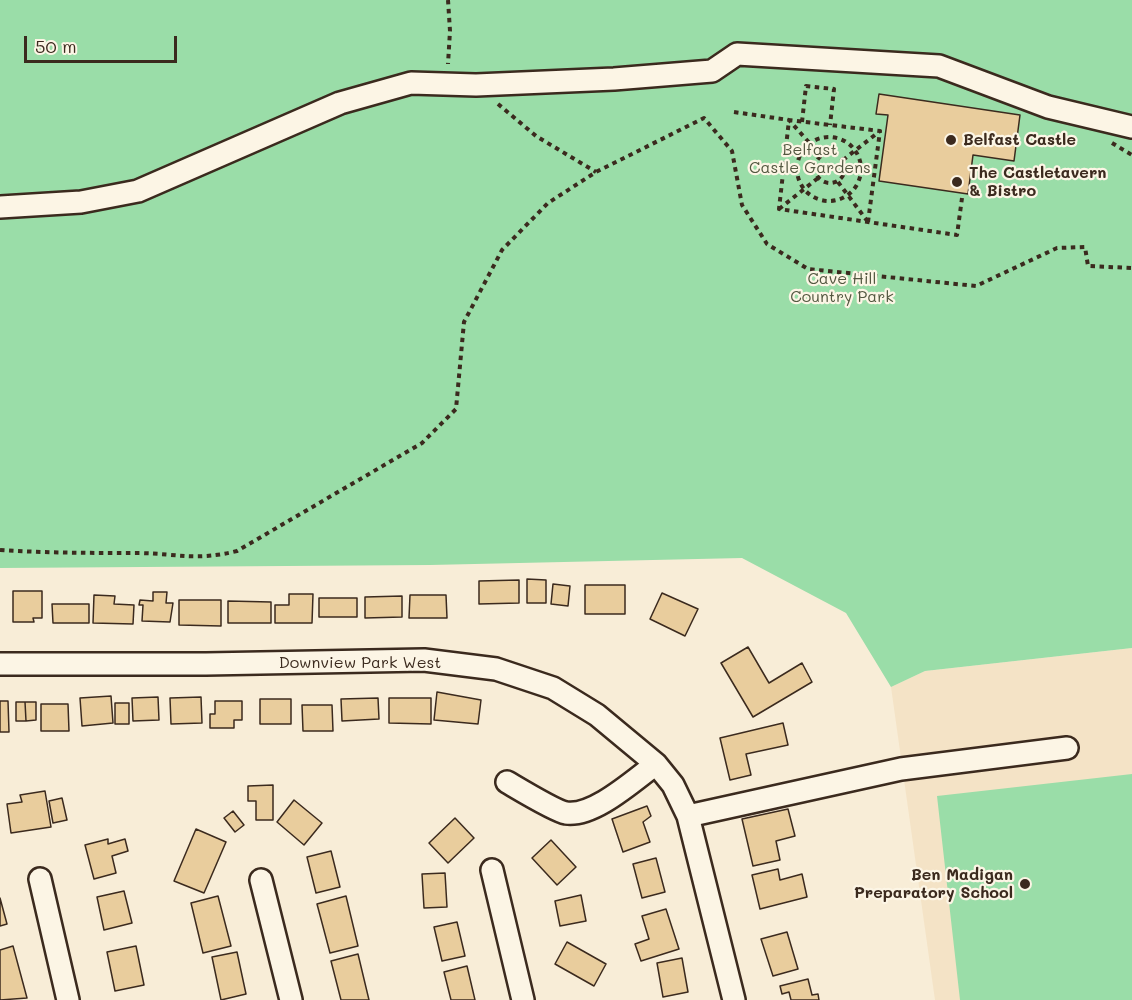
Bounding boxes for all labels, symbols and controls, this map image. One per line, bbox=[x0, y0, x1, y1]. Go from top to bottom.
scale bar bbox=[27, 24, 180, 62]
text: 50 m bbox=[35, 34, 77, 58]
place label: Belfast Castle bbox=[963, 130, 1076, 150]
marker: Belfast Castle bbox=[944, 133, 958, 147]
park label: Belfast Castle Gardens bbox=[749, 140, 871, 178]
place label: The Castletavern & Bistro bbox=[969, 163, 1106, 201]
marker: The Castletavern & Bistro bbox=[950, 175, 964, 189]
park label: Cave Hill Country Park bbox=[790, 269, 894, 307]
street label: Downview Park West bbox=[279, 653, 441, 673]
place label: Ben Madigan Preparatory School bbox=[854, 865, 1013, 903]
marker: Ben Madigan Preparatory School bbox=[1018, 877, 1032, 891]

